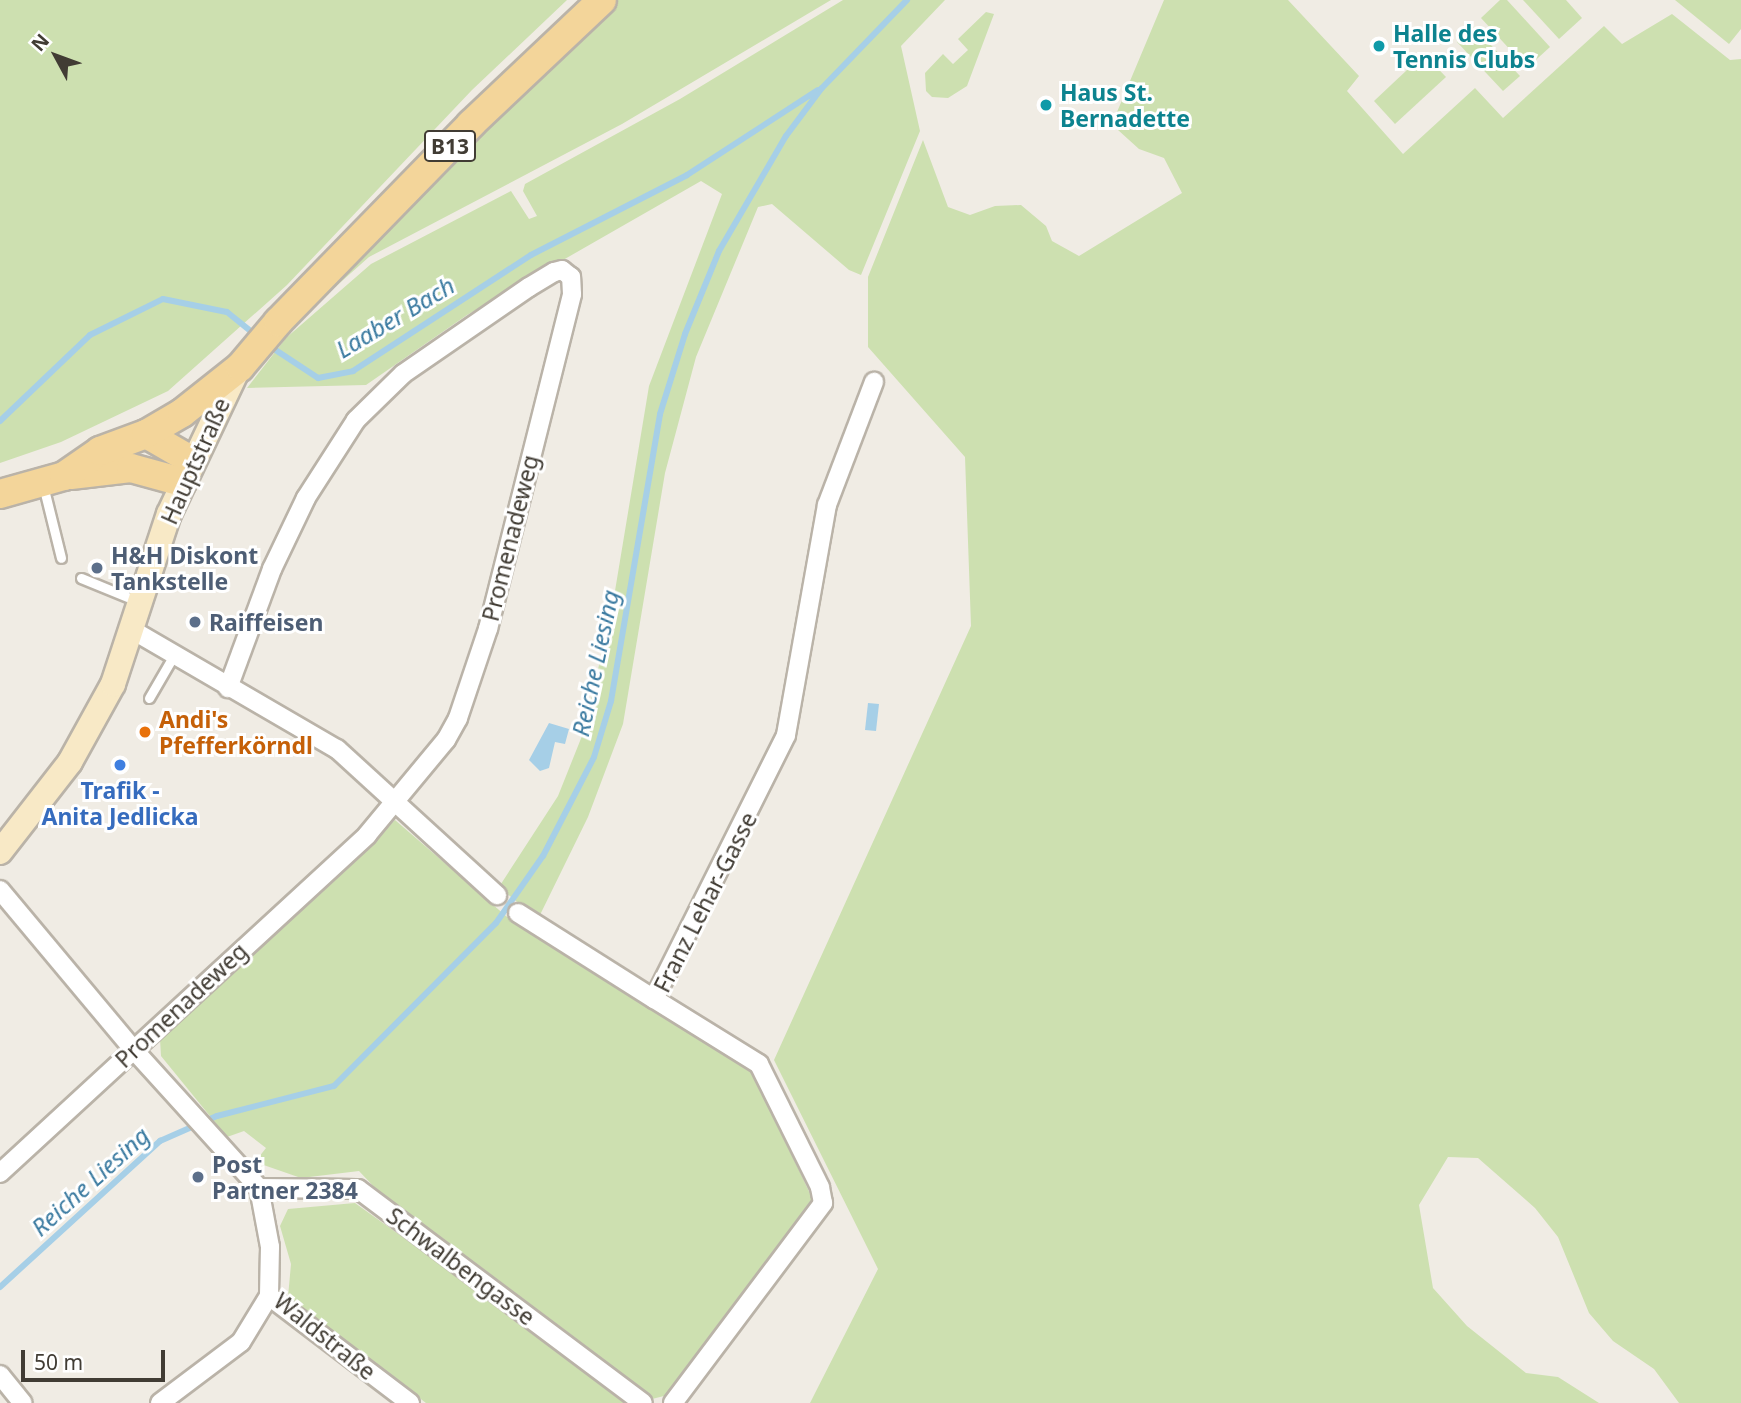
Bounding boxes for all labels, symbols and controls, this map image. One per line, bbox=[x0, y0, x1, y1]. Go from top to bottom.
place label: Halle des Tennis Clubs bbox=[1393, 19, 1535, 73]
north arrow bbox=[21, 21, 91, 91]
text: N bbox=[25, 28, 55, 57]
marker: Halle des Tennis Clubs bbox=[1371, 38, 1387, 54]
place label: Haus St. Bernadette bbox=[1060, 78, 1190, 132]
marker: Haus St. Bernadette bbox=[1038, 97, 1054, 113]
road number: B13 bbox=[424, 128, 476, 164]
water label: Laaber Bach bbox=[330, 270, 460, 364]
street label: Hauptstraße bbox=[155, 394, 235, 528]
street label: Promenadeweg bbox=[476, 452, 544, 624]
place label: H&H Diskont Tankstelle bbox=[111, 541, 258, 595]
marker: H&H Diskont Tankstelle bbox=[89, 560, 105, 576]
water label: Reiche Liesing bbox=[565, 587, 625, 739]
place label: Raiffeisen bbox=[209, 608, 323, 636]
marker: Raiffeisen bbox=[187, 614, 203, 630]
place label: Andi's Pfefferkörndl bbox=[159, 705, 313, 759]
marker: Andi's Pfefferkörndl bbox=[137, 724, 153, 740]
marker: Trafik - Anita Jedlicka bbox=[112, 757, 128, 773]
place label: Trafik - Anita Jedlicka bbox=[42, 776, 198, 830]
street label: Franz Lehar-Gasse bbox=[648, 807, 762, 997]
street label: Promenadeweg bbox=[109, 937, 253, 1073]
water label: Reiche Liesing bbox=[25, 1120, 155, 1242]
place label: Post Partner 2384 bbox=[212, 1150, 358, 1204]
marker: Post Partner 2384 bbox=[190, 1169, 206, 1185]
street label: Schwalbengasse bbox=[382, 1201, 540, 1331]
street label: Waldstraße bbox=[269, 1287, 381, 1385]
scale bar bbox=[24, 1336, 168, 1380]
text: 50 m bbox=[34, 1348, 83, 1376]

